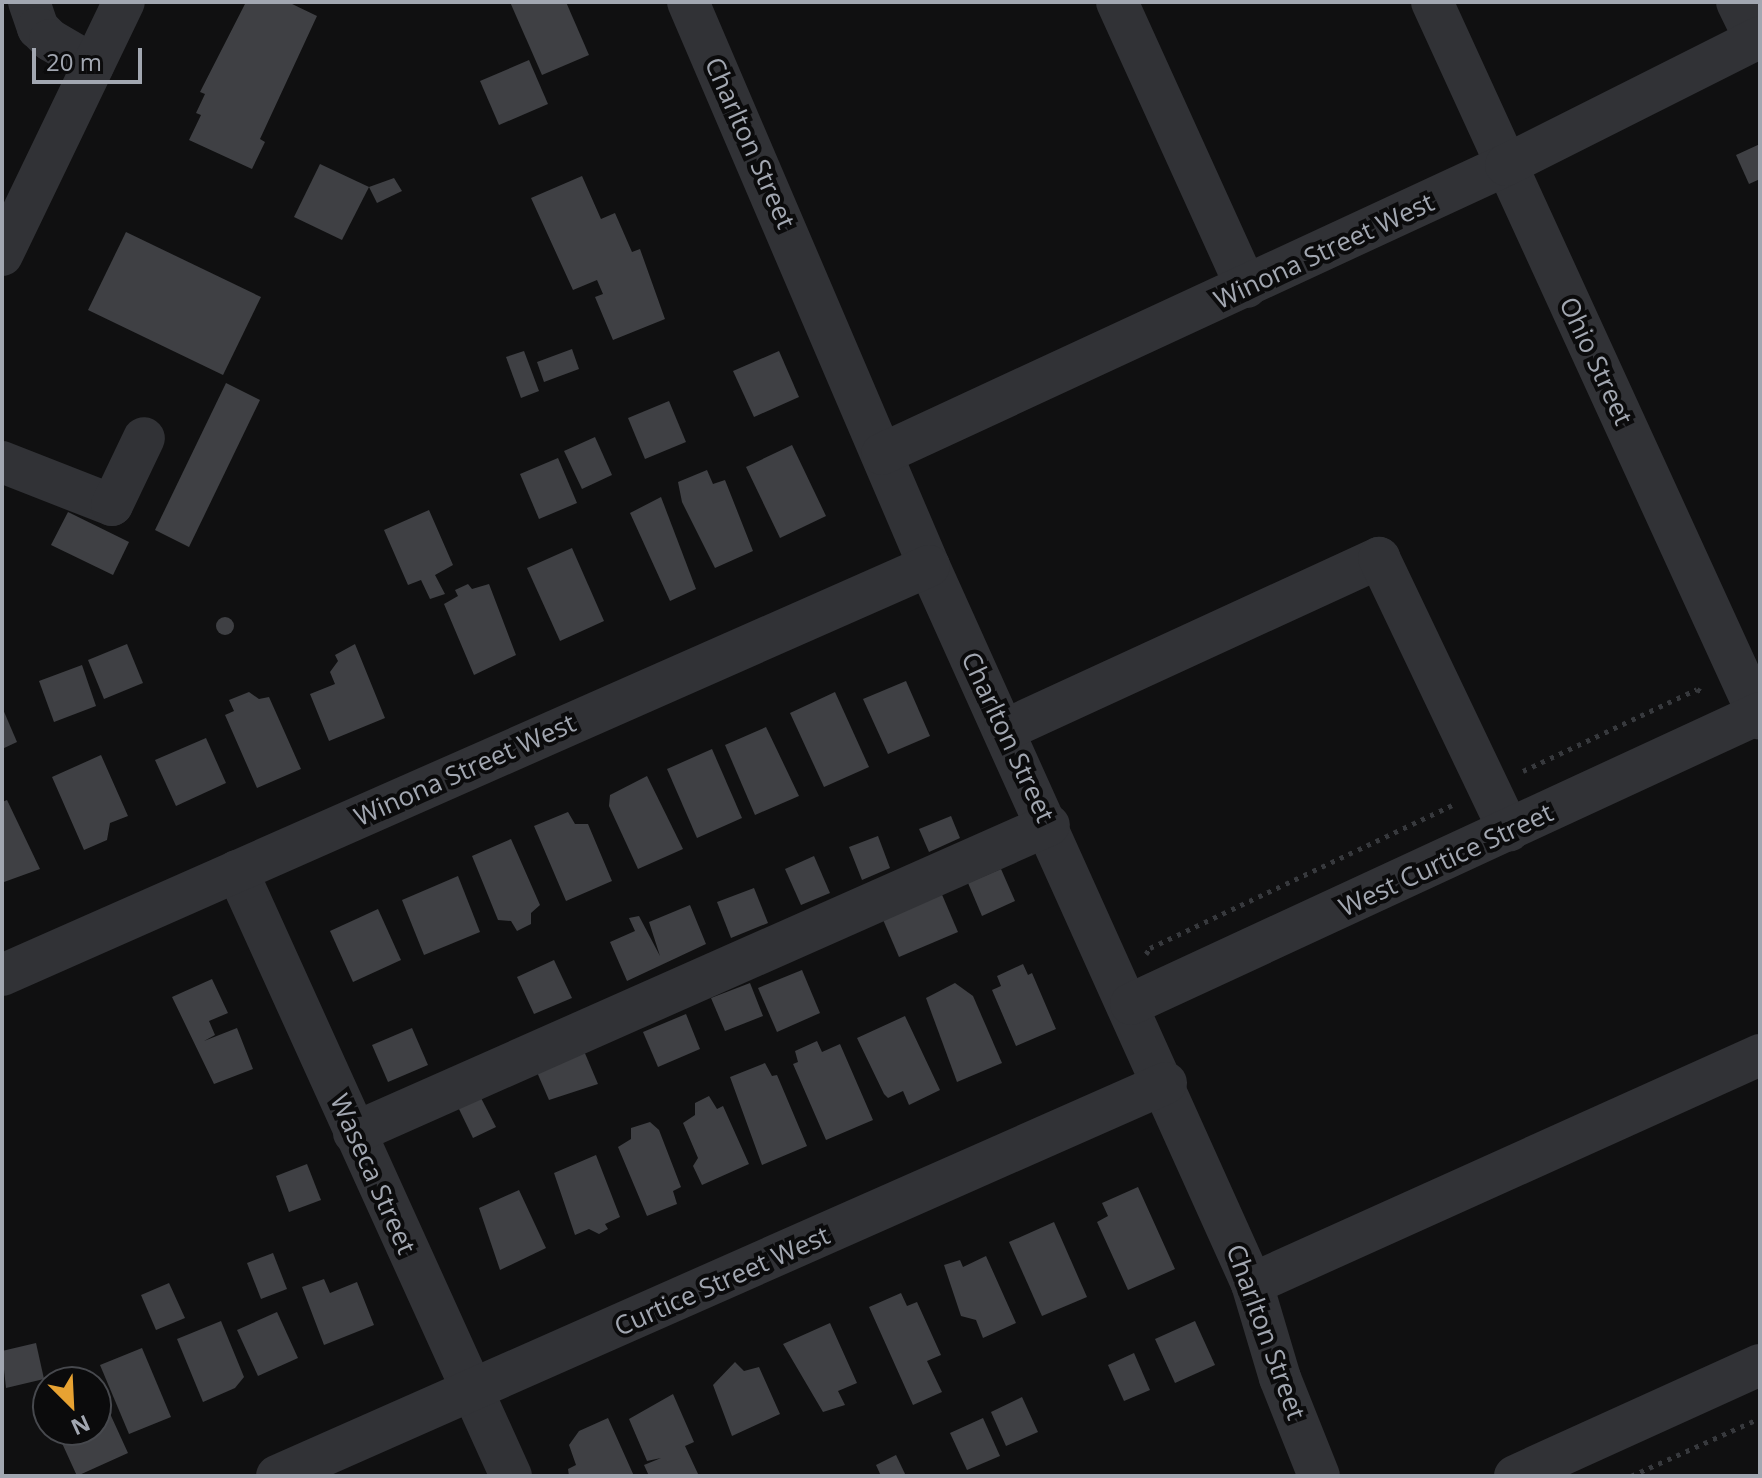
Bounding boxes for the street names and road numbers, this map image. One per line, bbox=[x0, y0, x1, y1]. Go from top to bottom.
street label: Charlton Street bbox=[698, 53, 802, 233]
street label: Winona Street West bbox=[1209, 186, 1439, 316]
street label: Ohio Street bbox=[1553, 292, 1639, 430]
street label: Charlton Street bbox=[955, 647, 1061, 827]
street label: Winona Street West bbox=[350, 707, 580, 833]
street label: West Curtice Street bbox=[1334, 797, 1558, 923]
street label: Waseca Street bbox=[324, 1089, 422, 1259]
street label: Curtice Street West bbox=[610, 1220, 834, 1342]
street label: Charlton Street bbox=[1220, 1240, 1312, 1424]

